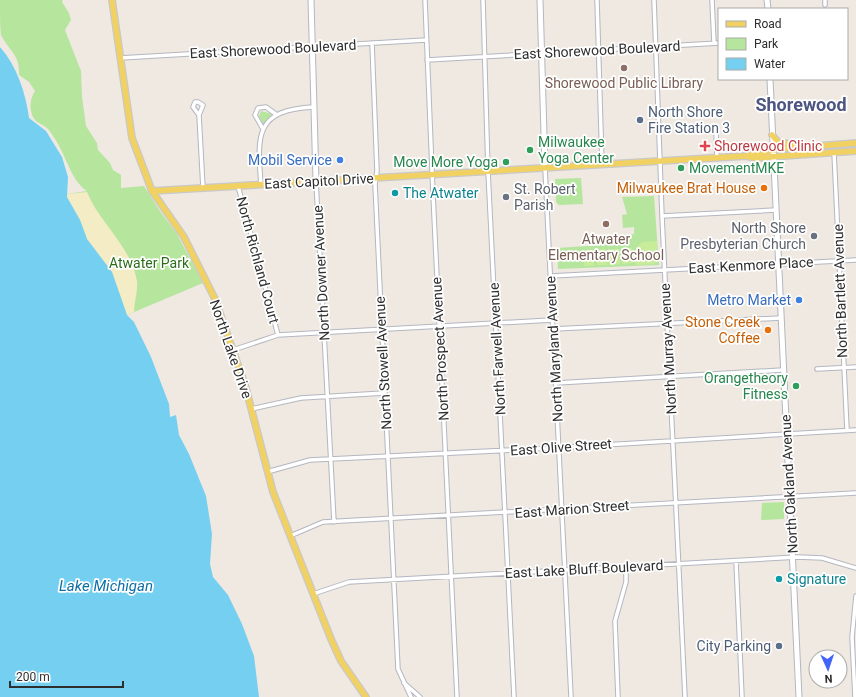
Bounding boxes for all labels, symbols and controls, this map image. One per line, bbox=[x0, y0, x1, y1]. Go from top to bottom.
legend bbox=[718, 8, 848, 80]
text: Road bbox=[754, 17, 782, 31]
street label: East Shorewood Boulevard bbox=[189, 37, 357, 61]
text: Park bbox=[754, 37, 779, 51]
street label: East Shorewood Boulevard bbox=[513, 38, 681, 62]
text: Water bbox=[754, 57, 785, 71]
marker: Shorewood Public Library bbox=[619, 63, 629, 73]
place label: Shorewood Public Library bbox=[545, 75, 704, 91]
district label: Shorewood bbox=[755, 94, 847, 115]
place label: North Shore Fire Station 3 bbox=[648, 104, 730, 136]
marker: North Shore Fire Station 3 bbox=[635, 115, 645, 125]
place label: Milwaukee Yoga Center bbox=[538, 134, 614, 166]
place label: Shorewood Clinic bbox=[714, 138, 822, 154]
marker: Shorewood Clinic bbox=[699, 140, 711, 152]
marker: Milwaukee Yoga Center bbox=[525, 145, 535, 155]
place label: Mobil Service bbox=[248, 152, 332, 168]
place label: Move More Yoga bbox=[393, 154, 498, 170]
marker: Mobil Service bbox=[335, 155, 345, 165]
marker: Move More Yoga bbox=[501, 157, 511, 167]
place label: MovementMKE bbox=[689, 160, 784, 176]
marker: MovementMKE bbox=[676, 163, 686, 173]
street label: East Capitol Drive bbox=[264, 170, 374, 192]
place label: Milwaukee Brat House bbox=[617, 180, 756, 196]
place label: St. Robert Parish bbox=[514, 181, 576, 213]
marker: Milwaukee Brat House bbox=[759, 183, 769, 193]
place label: The Atwater bbox=[403, 185, 479, 201]
marker: The Atwater bbox=[390, 188, 400, 198]
marker: St. Robert Parish bbox=[501, 192, 511, 202]
street label: North Richland Court bbox=[233, 195, 283, 325]
street label: North Downer Avenue bbox=[309, 205, 333, 341]
marker: Atwater Elementary School bbox=[601, 219, 611, 229]
place label: North Shore Presbyterian Church bbox=[680, 220, 806, 252]
street label: North Bartlett Avenue bbox=[830, 224, 850, 358]
place label: Atwater Elementary School bbox=[548, 231, 664, 263]
marker: North Shore Presbyterian Church bbox=[809, 231, 819, 241]
street label: East Kenmore Place bbox=[688, 254, 814, 276]
park label: Atwater Park bbox=[109, 255, 190, 271]
street label: North Maryland Avenue bbox=[542, 276, 566, 422]
street label: North Prospect Avenue bbox=[428, 277, 452, 421]
street label: North Farwell Avenue bbox=[486, 282, 508, 416]
street label: North Murray Avenue bbox=[657, 283, 679, 415]
place label: Metro Market bbox=[707, 292, 791, 308]
marker: Metro Market bbox=[794, 295, 804, 305]
street label: North Stowell Avenue bbox=[372, 296, 394, 430]
street label: North Lake Drive bbox=[207, 298, 255, 400]
place label: Stone Creek Coffee bbox=[685, 314, 761, 346]
marker: Stone Creek Coffee bbox=[763, 325, 773, 335]
place label: Orangetheory Fitness bbox=[704, 370, 788, 402]
marker: Orangetheory Fitness bbox=[791, 381, 801, 391]
street label: North Oakland Avenue bbox=[777, 414, 801, 554]
street label: East Olive Street bbox=[510, 435, 613, 459]
street label: East Marion Street bbox=[514, 497, 630, 521]
street label: East Lake Bluff Boulevard bbox=[504, 557, 664, 581]
place label: Signature bbox=[787, 571, 846, 587]
marker: Signature bbox=[774, 574, 784, 584]
water label: Lake Michigan bbox=[59, 577, 153, 595]
place label: City Parking bbox=[697, 638, 771, 654]
marker: City Parking bbox=[774, 641, 784, 651]
north arrow bbox=[808, 649, 848, 689]
scale bar bbox=[10, 663, 123, 689]
text: 200 m bbox=[16, 670, 50, 684]
text: N bbox=[824, 672, 833, 685]

